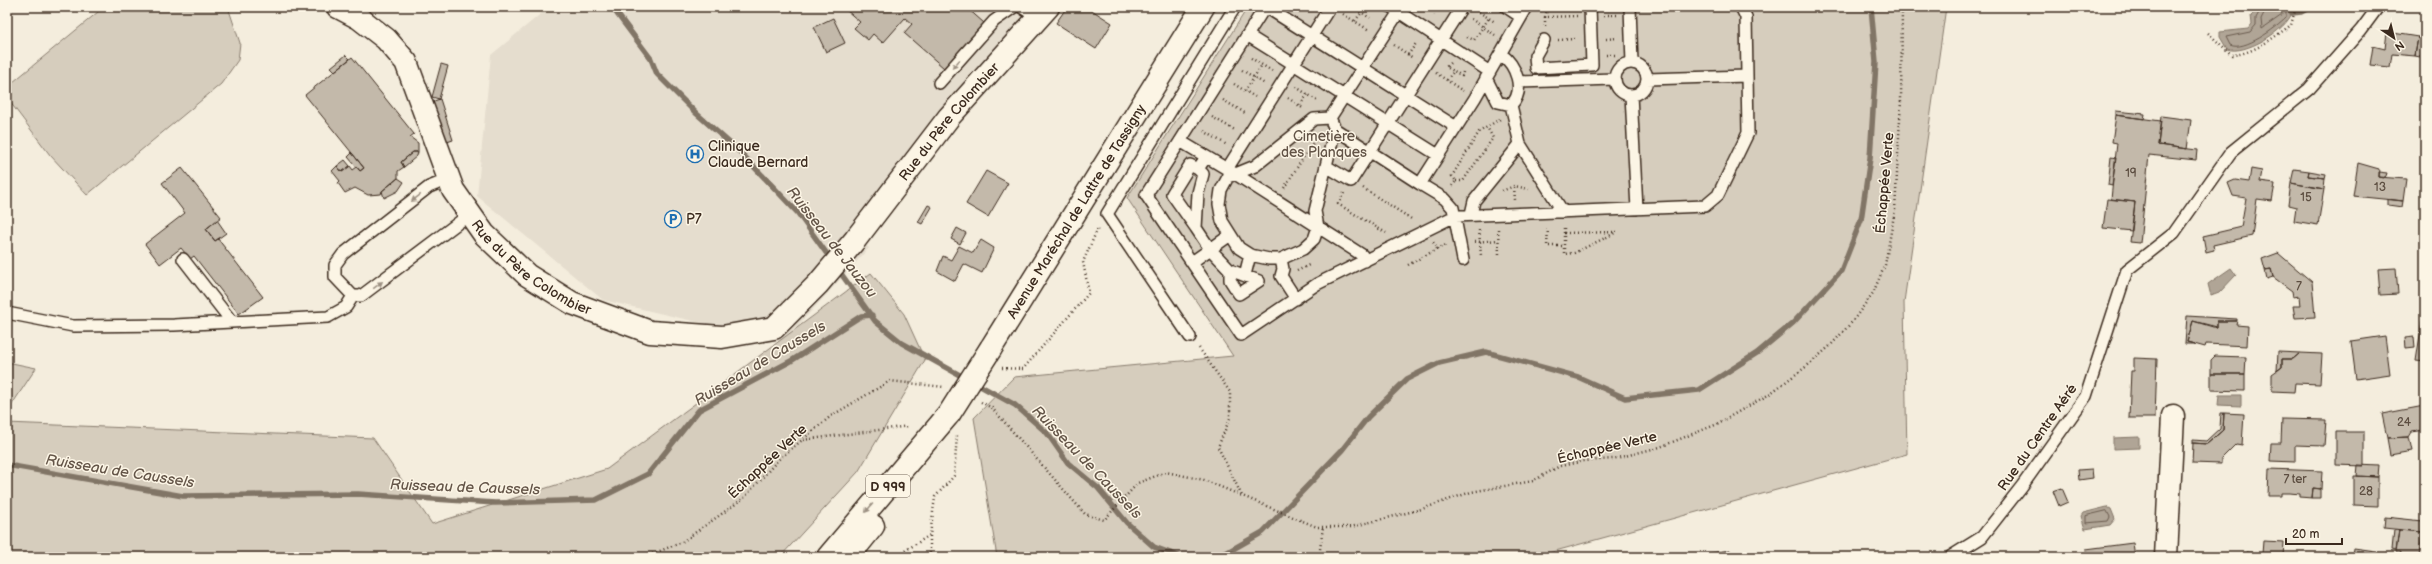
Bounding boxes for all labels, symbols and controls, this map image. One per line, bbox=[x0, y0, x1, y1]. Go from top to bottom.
north arrow bbox=[2374, 18, 2414, 58]
text: N bbox=[2392, 38, 2407, 53]
street label: Rue du Père Colombier bbox=[895, 59, 1003, 184]
one-way arrow bbox=[951, 59, 960, 70]
street label: Avenue Maréchal de Lattre de Tassigny bbox=[1003, 101, 1150, 322]
park label: Cimetière des Planques bbox=[1281, 128, 1367, 161]
street label: Échappée Verte bbox=[1871, 132, 1897, 234]
place label: Clinique Claude Bernard bbox=[708, 138, 808, 171]
hospital icon: Clinique Claude Bernard bbox=[685, 144, 705, 164]
house number: 19 bbox=[2125, 166, 2137, 181]
house number: 13 bbox=[2374, 180, 2386, 195]
water label: Ruisseau de Jauzou bbox=[782, 183, 881, 302]
house number: 15 bbox=[2300, 190, 2312, 205]
one-way arrow bbox=[410, 194, 421, 202]
parking icon: P7 bbox=[663, 209, 683, 229]
place label: P7 bbox=[686, 211, 702, 228]
street label: Rue du Père Colombier bbox=[468, 217, 595, 319]
house number: 7 bbox=[2296, 279, 2302, 294]
one-way arrow bbox=[372, 281, 383, 289]
water label: Ruisseau de Caussels bbox=[691, 316, 830, 410]
street label: Rue du Centre Aéré bbox=[1994, 380, 2081, 494]
water label: Ruisseau de Caussels bbox=[1028, 402, 1146, 523]
house number: 24 bbox=[2397, 415, 2412, 430]
street label: Échappée Verte bbox=[724, 420, 810, 502]
street label: Échappée Verte bbox=[1555, 427, 1659, 467]
water label: Ruisseau de Caussels bbox=[44, 450, 196, 493]
house number: 7 ter bbox=[2283, 472, 2307, 487]
water label: Ruisseau de Caussels bbox=[390, 475, 541, 500]
road number: D 999 bbox=[866, 475, 910, 497]
house number: 28 bbox=[2359, 484, 2373, 499]
one-way arrow bbox=[865, 503, 874, 513]
scale bar bbox=[2286, 520, 2342, 546]
text: 20 m bbox=[2292, 527, 2319, 542]

